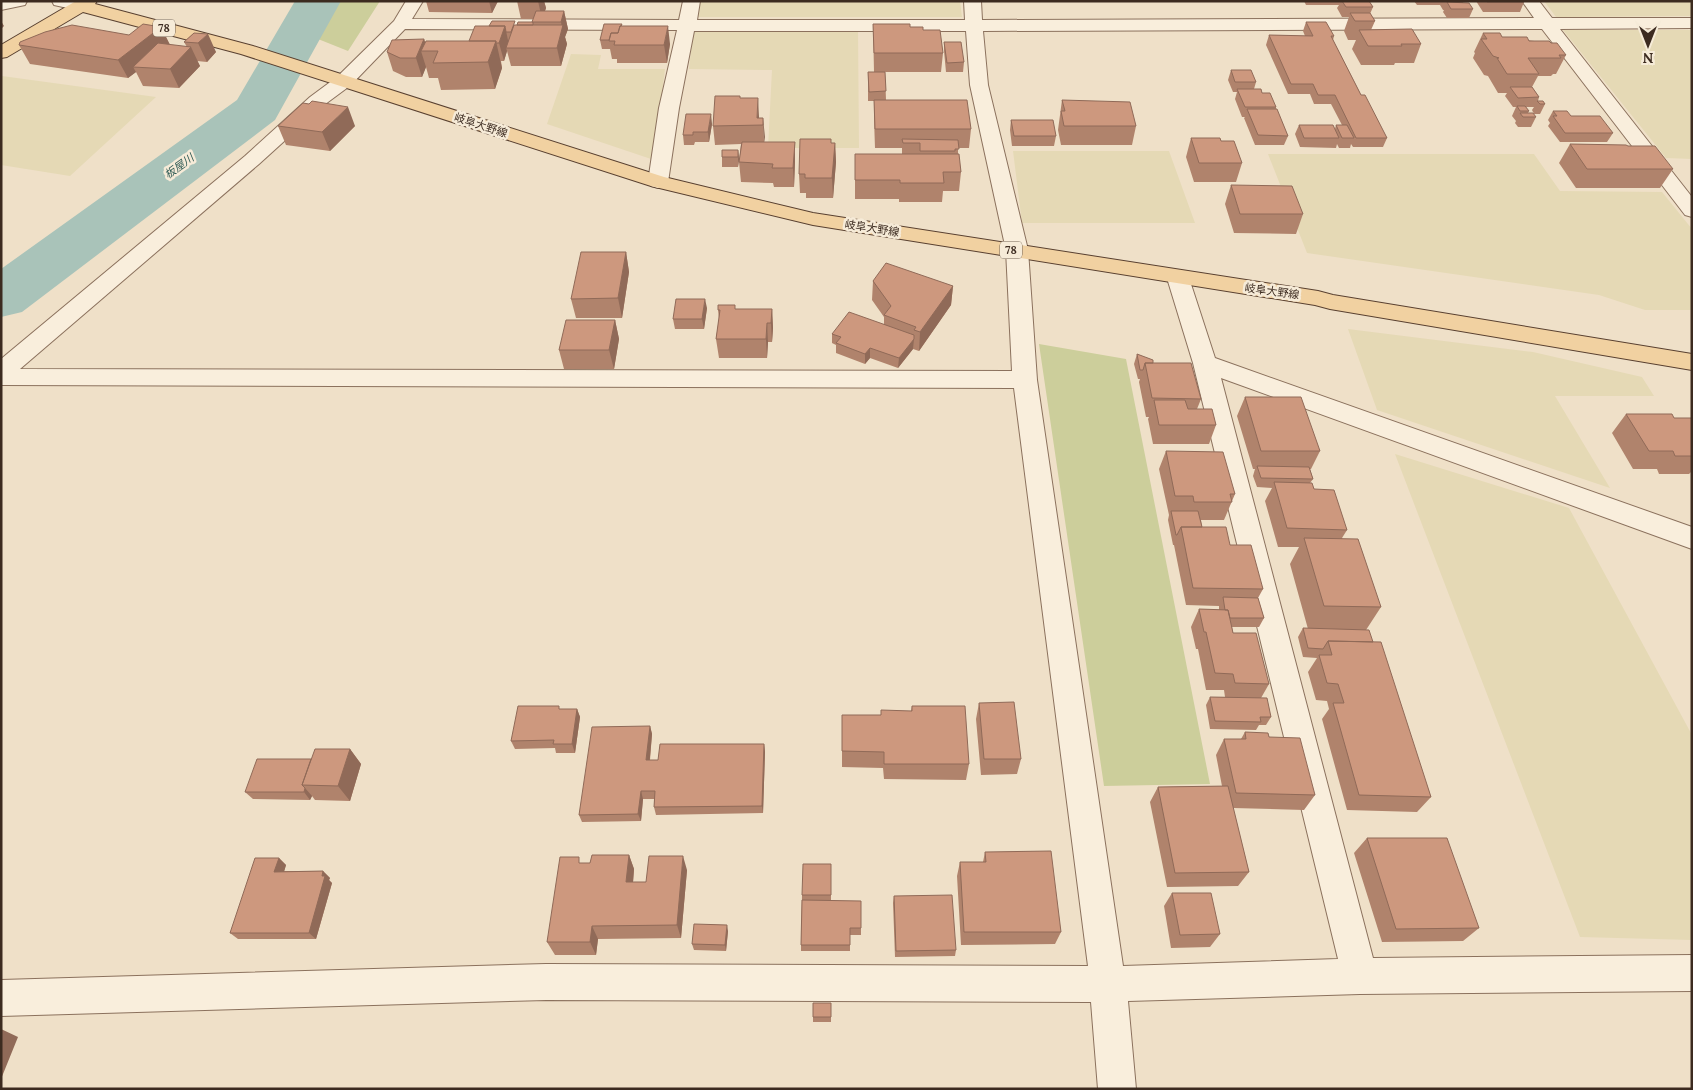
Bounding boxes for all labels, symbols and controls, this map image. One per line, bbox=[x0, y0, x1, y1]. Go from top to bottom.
road number: 78 bbox=[153, 19, 175, 36]
north arrow bbox=[1623, 20, 1673, 70]
text: N bbox=[1642, 49, 1653, 67]
street label: 岐阜大野線 bbox=[453, 110, 509, 140]
water label: 板屋川 bbox=[162, 150, 197, 181]
street label: 岐阜大野線 bbox=[844, 217, 900, 239]
road number: 78 bbox=[1000, 242, 1022, 258]
street label: 岐阜大野線 bbox=[1244, 280, 1300, 302]

